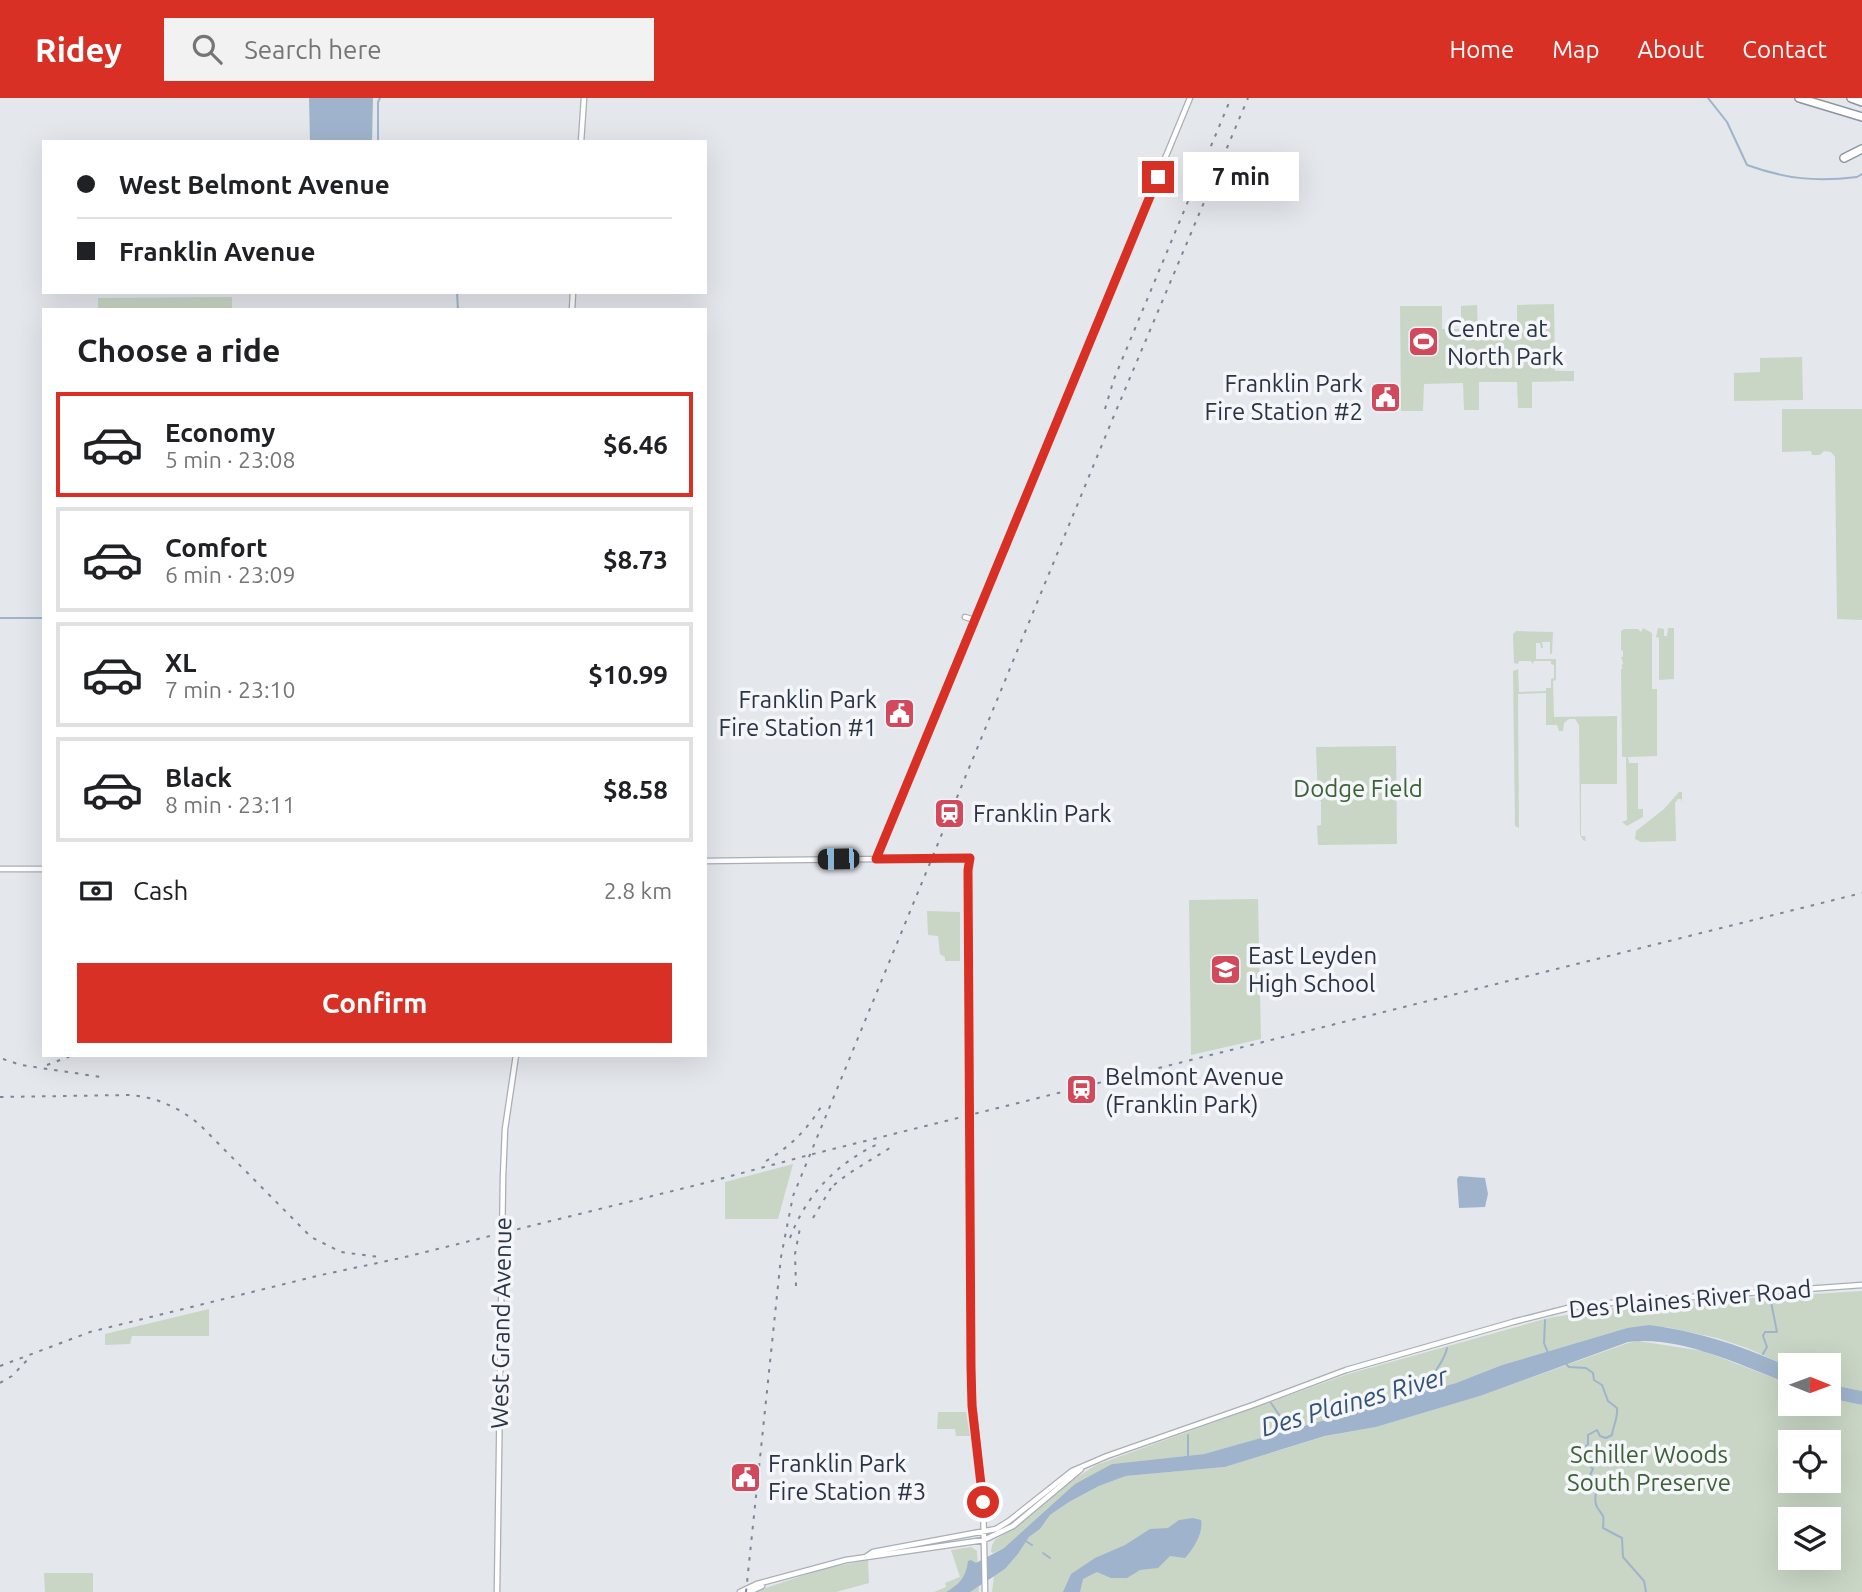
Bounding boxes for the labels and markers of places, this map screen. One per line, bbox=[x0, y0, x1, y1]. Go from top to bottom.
place label: Centre at North Park bbox=[1447, 315, 1564, 370]
sports icon: Centre at North Park bbox=[1407, 325, 1441, 359]
place label: Franklin Park Fire Station #2 bbox=[1205, 370, 1363, 425]
public building icon: Franklin Park Fire Station #2 bbox=[1369, 380, 1403, 414]
place label: Franklin Park Fire Station #1 bbox=[719, 686, 877, 741]
public building icon: Franklin Park Fire Station #1 bbox=[883, 696, 917, 730]
station icon: Franklin Park bbox=[933, 796, 967, 830]
place label: Franklin Park bbox=[973, 800, 1111, 827]
place label: East Leyden High School bbox=[1248, 942, 1377, 997]
school or university icon: East Leyden High School bbox=[1208, 952, 1242, 986]
place label: Belmont Avenue (Franklin Park) bbox=[1105, 1063, 1284, 1118]
station icon: Belmont Avenue (Franklin Park) bbox=[1065, 1073, 1099, 1107]
place label: Franklin Park Fire Station #3 bbox=[768, 1450, 926, 1505]
public building icon: Franklin Park Fire Station #3 bbox=[728, 1460, 762, 1494]

